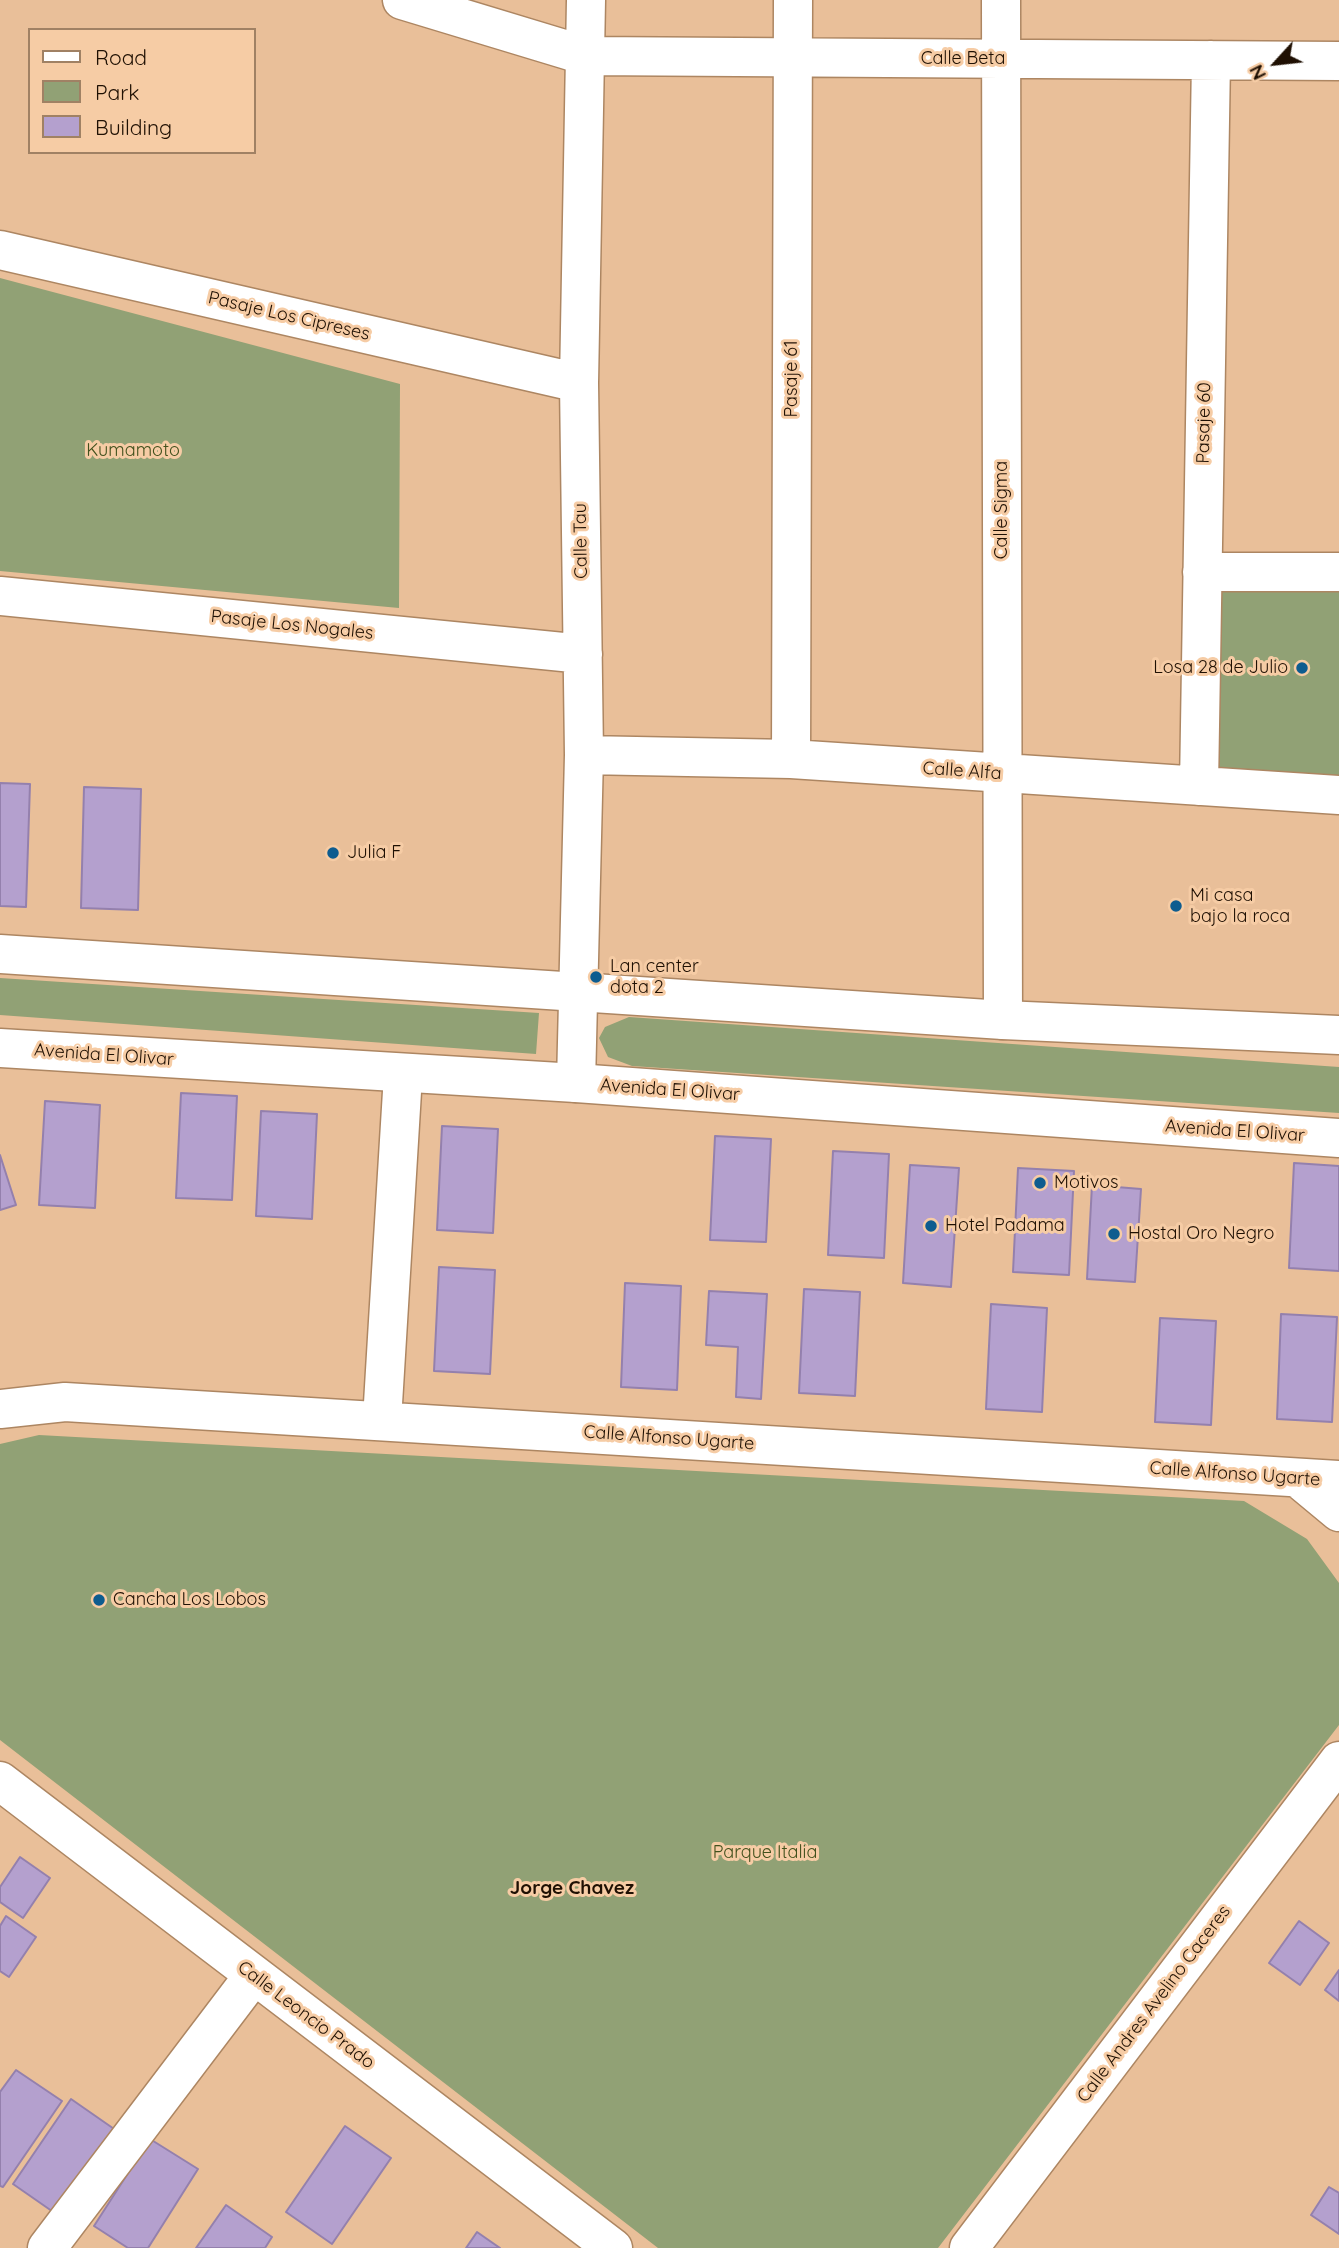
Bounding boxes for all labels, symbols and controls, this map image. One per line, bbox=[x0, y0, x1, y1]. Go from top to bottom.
legend bbox=[28, 28, 256, 154]
north arrow bbox=[1241, 28, 1311, 98]
text: Road bbox=[95, 44, 147, 70]
street label: Calle Beta bbox=[921, 48, 1005, 70]
text: N bbox=[1243, 61, 1271, 84]
text: Park bbox=[95, 79, 139, 105]
text: Building bbox=[95, 114, 172, 140]
street label: Pasaje Los Cipreses bbox=[206, 287, 372, 345]
street label: Pasaje 61 bbox=[781, 340, 803, 418]
street label: Pasaje 60 bbox=[1192, 382, 1216, 464]
park label: Kumamoto bbox=[86, 440, 180, 462]
street label: Calle Sigma bbox=[991, 461, 1013, 559]
street label: Calle Tau bbox=[570, 503, 592, 579]
street label: Pasaje Los Nogales bbox=[210, 606, 374, 644]
place label: Losa 28 de Julio bbox=[1153, 657, 1288, 679]
marker: Losa 28 de Julio bbox=[1294, 660, 1310, 676]
street label: Calle Alfa bbox=[922, 757, 1002, 785]
place label: Julia F bbox=[347, 842, 402, 864]
marker: Julia F bbox=[325, 845, 341, 861]
place label: Mi casa bajo la roca bbox=[1190, 885, 1290, 928]
marker: Mi casa bajo la roca bbox=[1168, 898, 1184, 914]
place label: Lan center dota 2 bbox=[610, 956, 699, 998]
marker: Lan center dota 2 bbox=[588, 969, 604, 985]
street label: Avenida El Olivar bbox=[33, 1039, 175, 1071]
street label: Avenida El Olivar bbox=[599, 1074, 741, 1106]
street label: Avenida El Olivar bbox=[1164, 1115, 1306, 1147]
place label: Motivos bbox=[1054, 1172, 1118, 1194]
marker: Motivos bbox=[1032, 1175, 1048, 1191]
place label: Hotel Padama bbox=[945, 1215, 1065, 1237]
marker: Hotel Padama bbox=[923, 1218, 939, 1234]
place label: Hostal Oro Negro bbox=[1128, 1223, 1274, 1245]
marker: Hostal Oro Negro bbox=[1106, 1226, 1122, 1242]
street label: Calle Alfonso Ugarte bbox=[583, 1421, 755, 1455]
street label: Calle Alfonso Ugarte bbox=[1149, 1457, 1321, 1491]
place label: Cancha Los Lobos bbox=[113, 1589, 266, 1611]
marker: Cancha Los Lobos bbox=[91, 1592, 107, 1608]
park label: Parque Italia bbox=[713, 1842, 817, 1864]
district label: Jorge Chavez bbox=[510, 1877, 634, 1899]
street label: Calle Andres Avelino Caceres bbox=[1073, 1901, 1235, 2107]
street label: Calle Leoncio Prado bbox=[233, 1956, 379, 2074]

